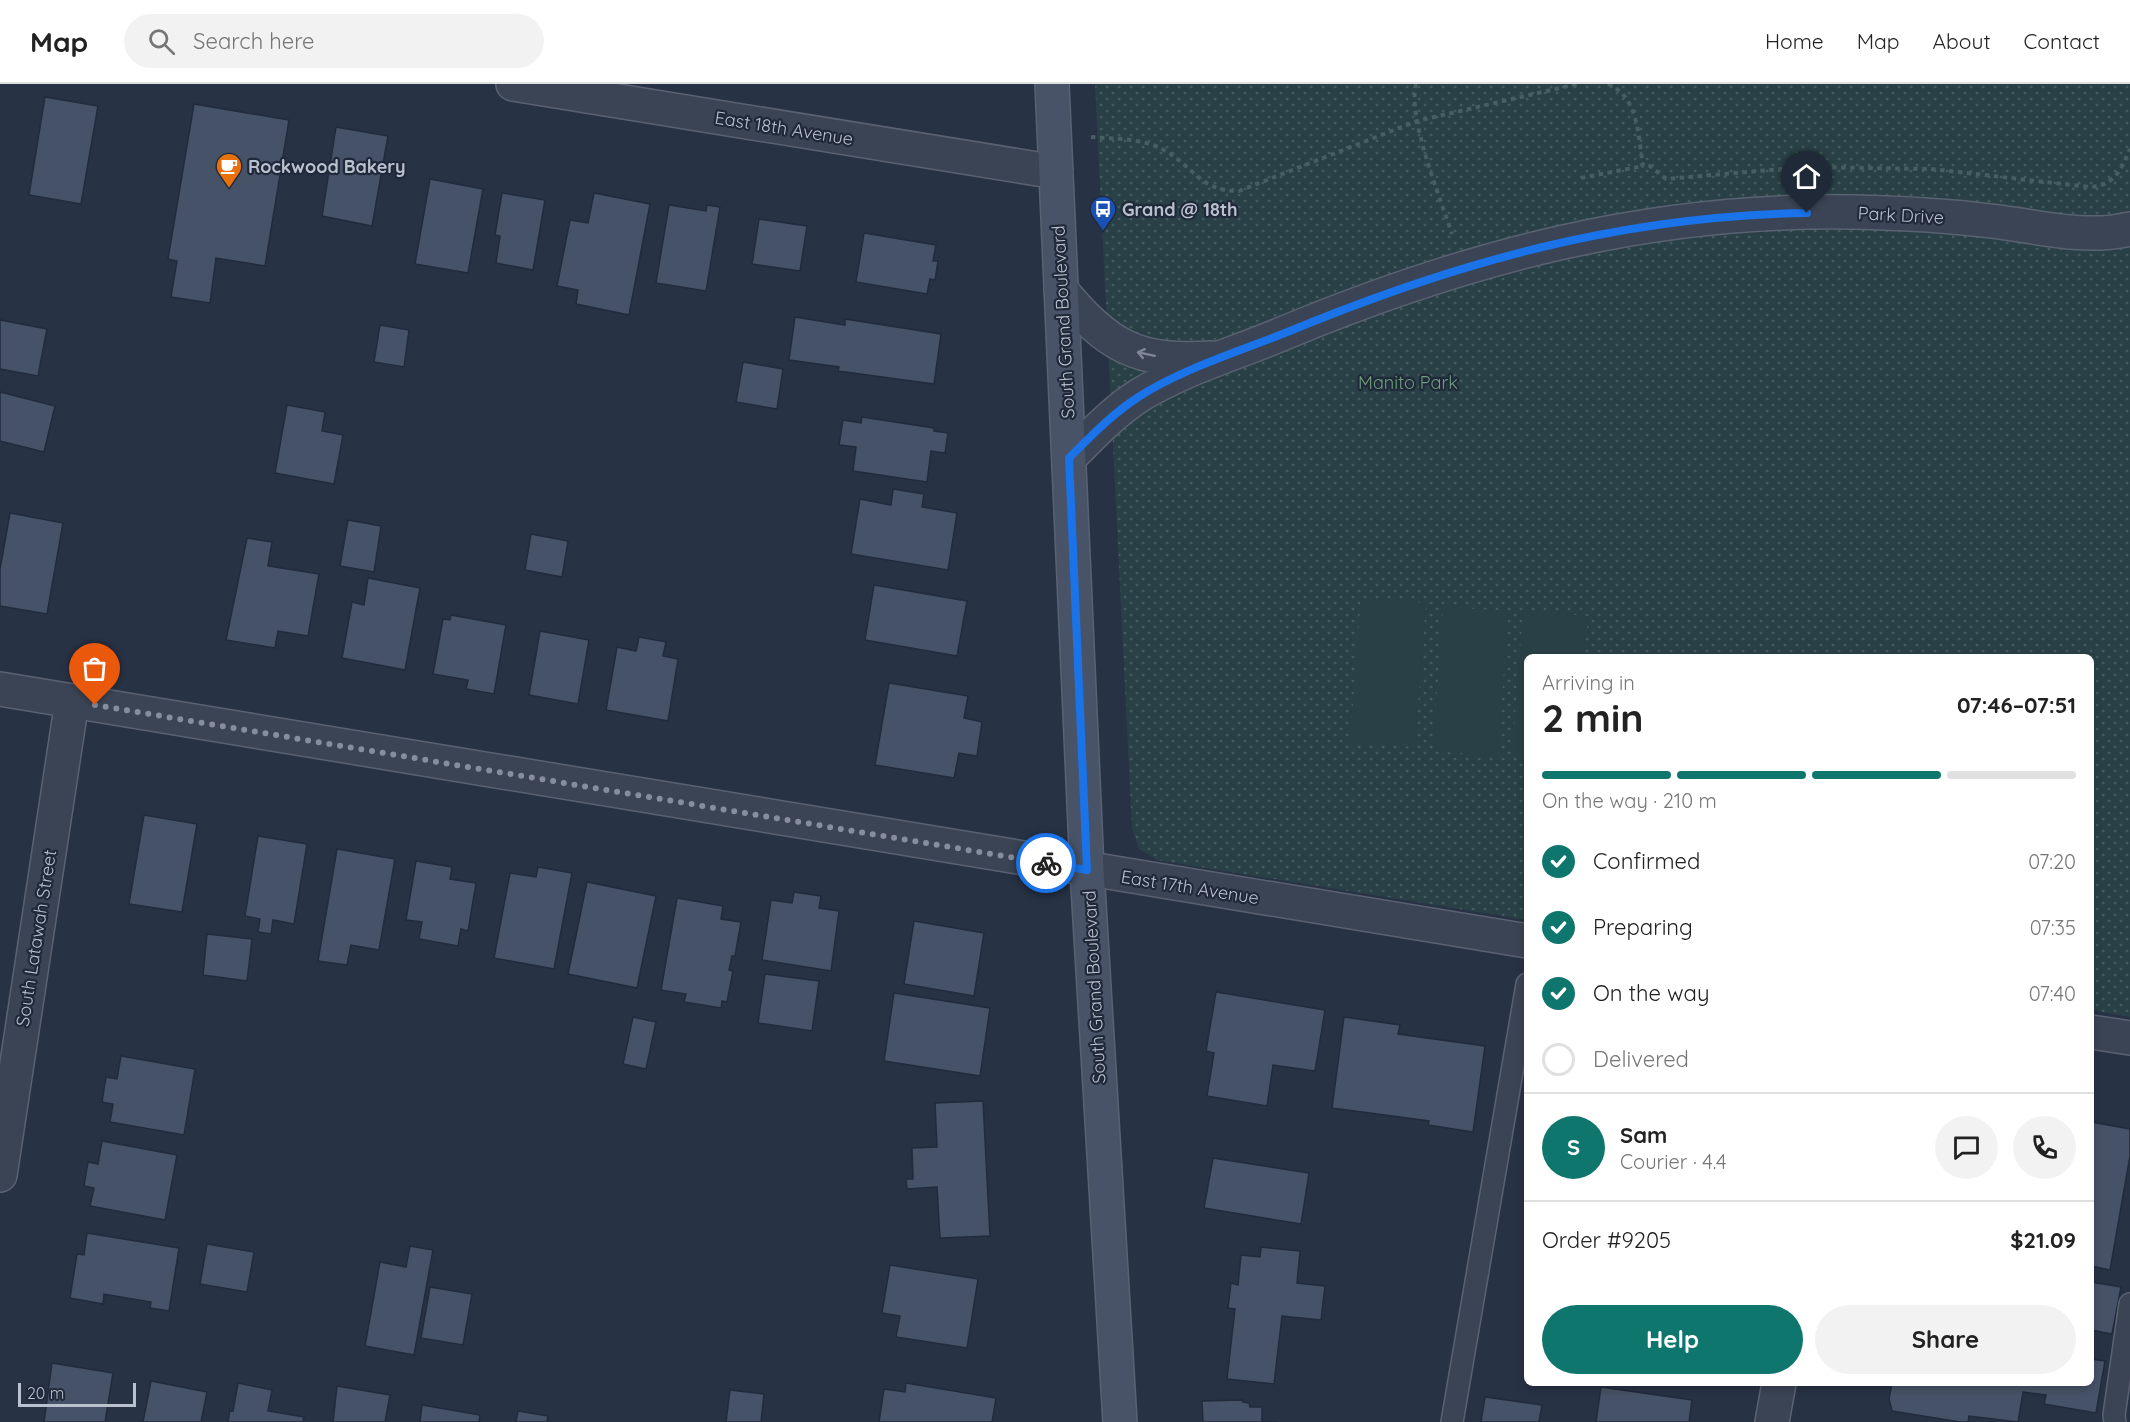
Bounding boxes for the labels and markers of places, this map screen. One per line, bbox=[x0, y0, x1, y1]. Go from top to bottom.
cafe icon: Rockwood Bakery bbox=[214, 151, 244, 189]
pin bbox=[1781, 151, 1832, 213]
place label: Rockwood Bakery bbox=[248, 155, 406, 178]
bus stop icon: Grand @ 18th bbox=[1088, 194, 1118, 232]
place label: Grand @ 18th bbox=[1122, 198, 1238, 221]
pin bbox=[69, 643, 120, 705]

